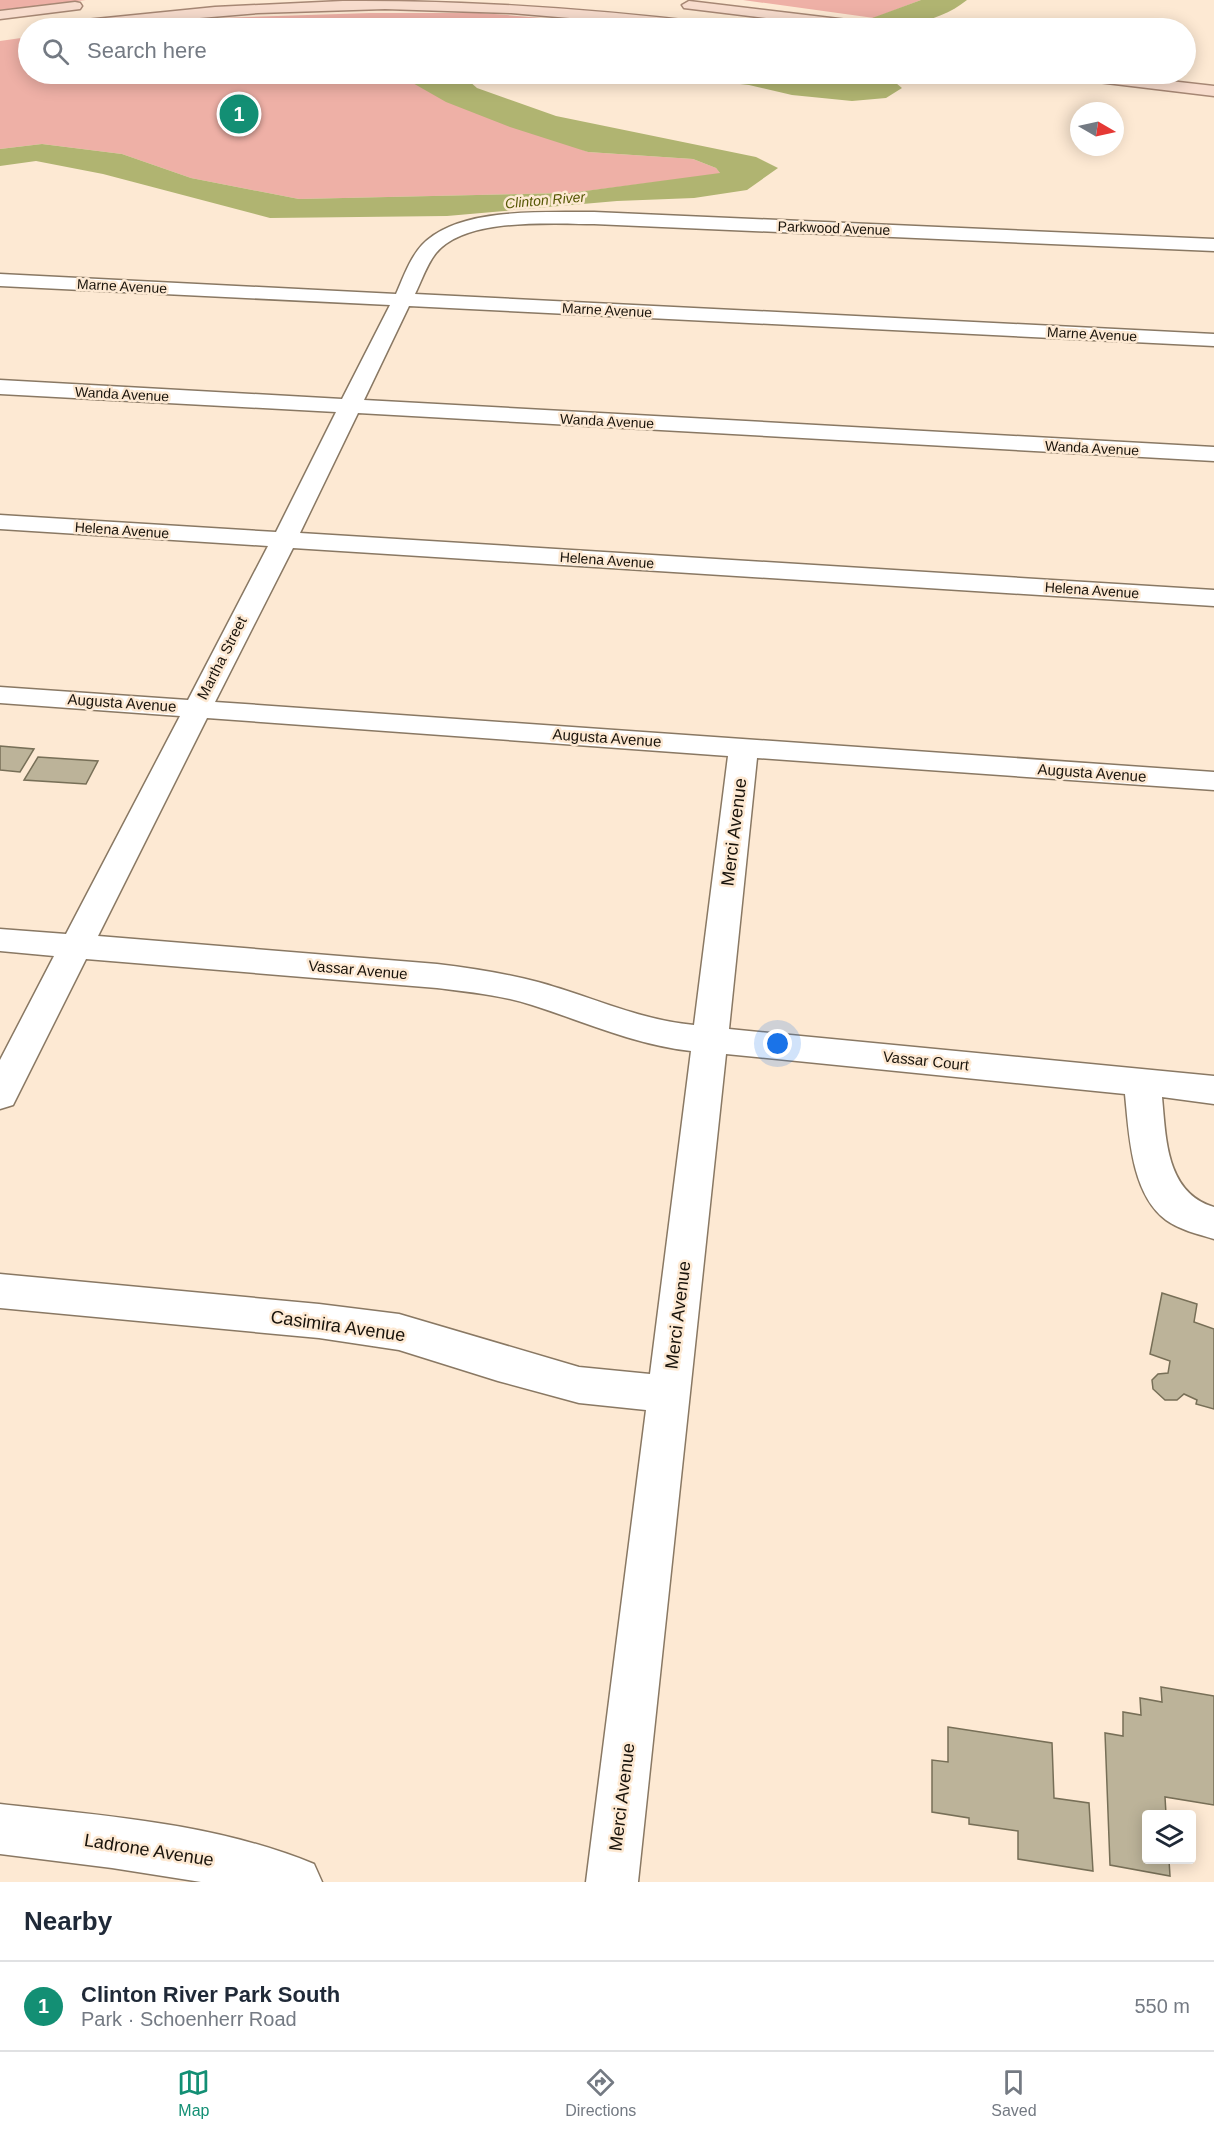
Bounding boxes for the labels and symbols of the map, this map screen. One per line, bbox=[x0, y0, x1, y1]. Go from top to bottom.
pin: 1 bbox=[220, 92, 258, 136]
north arrow bbox=[1070, 102, 1124, 156]
water label: Clinton River bbox=[504, 188, 587, 211]
street label: Parkwood Avenue bbox=[777, 218, 891, 238]
street label: Marne Avenue bbox=[77, 276, 168, 296]
street label: Marne Avenue bbox=[562, 300, 653, 320]
street label: Marne Avenue bbox=[1047, 324, 1138, 344]
street label: Wanda Avenue bbox=[75, 384, 170, 404]
street label: Wanda Avenue bbox=[560, 411, 655, 431]
street label: Wanda Avenue bbox=[1045, 438, 1140, 458]
street label: Helena Avenue bbox=[74, 519, 170, 541]
street label: Helena Avenue bbox=[559, 549, 655, 571]
street label: Helena Avenue bbox=[1044, 579, 1140, 601]
street label: Martha Street bbox=[193, 613, 250, 702]
street label: Augusta Avenue bbox=[67, 690, 177, 715]
street label: Augusta Avenue bbox=[552, 725, 662, 750]
street label: Augusta Avenue bbox=[1037, 760, 1147, 785]
street label: Merci Avenue bbox=[717, 777, 751, 887]
street label: Vassar Avenue bbox=[308, 957, 408, 982]
your location bbox=[763, 1029, 792, 1058]
street label: Vassar Court bbox=[882, 1048, 971, 1074]
street label: Merci Avenue bbox=[661, 1260, 695, 1370]
street label: Casimira Avenue bbox=[269, 1307, 407, 1345]
street label: Merci Avenue bbox=[605, 1742, 639, 1852]
street label: Ladrone Avenue bbox=[83, 1830, 215, 1870]

